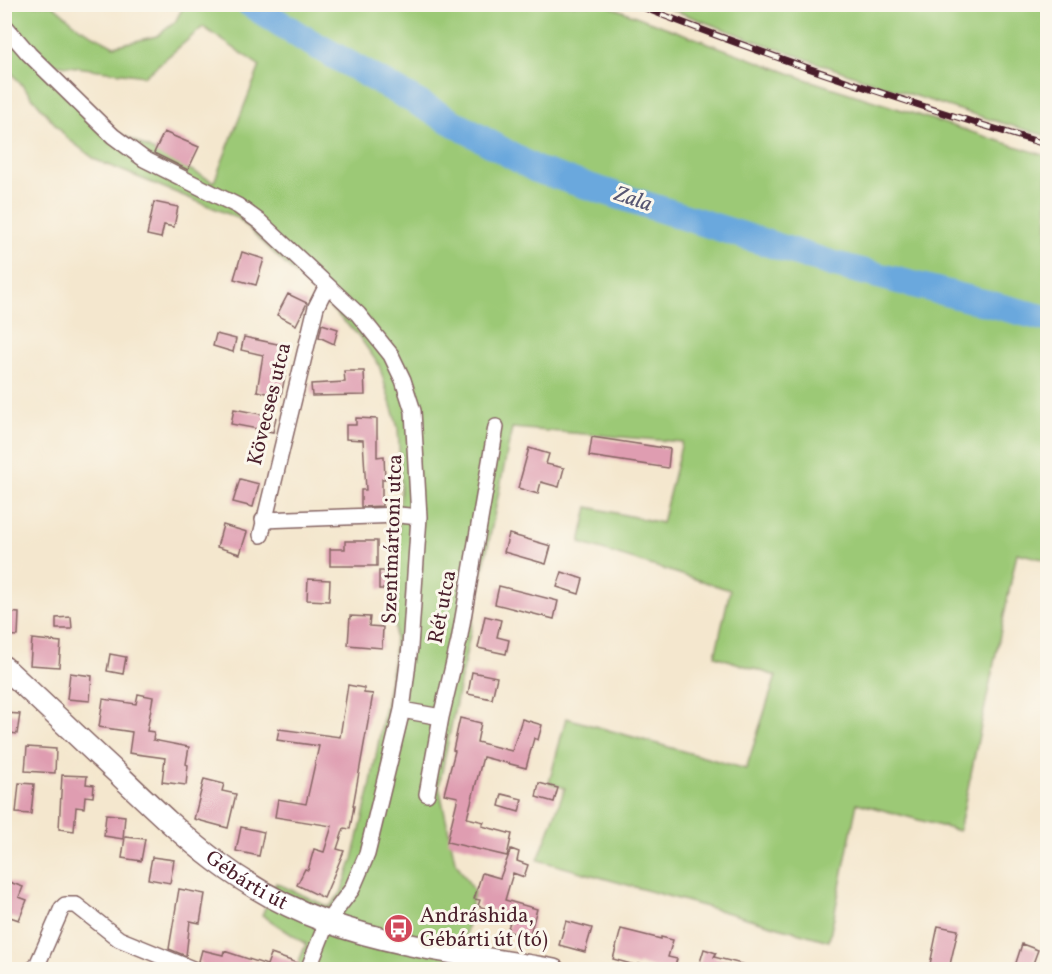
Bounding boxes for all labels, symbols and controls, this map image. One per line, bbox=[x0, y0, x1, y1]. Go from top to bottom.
water label: Zala bbox=[609, 179, 656, 221]
street label: Kövecses utca bbox=[241, 340, 299, 468]
street label: Szentmártoni utca bbox=[376, 454, 410, 624]
street label: Rét utca bbox=[422, 568, 464, 646]
street label: Gébárti út bbox=[199, 843, 293, 918]
place label: Andráshida, Gébárti út (tó) bbox=[420, 902, 548, 955]
bus stop icon: Andráshida, Gébárti út (tó) bbox=[383, 912, 415, 944]

